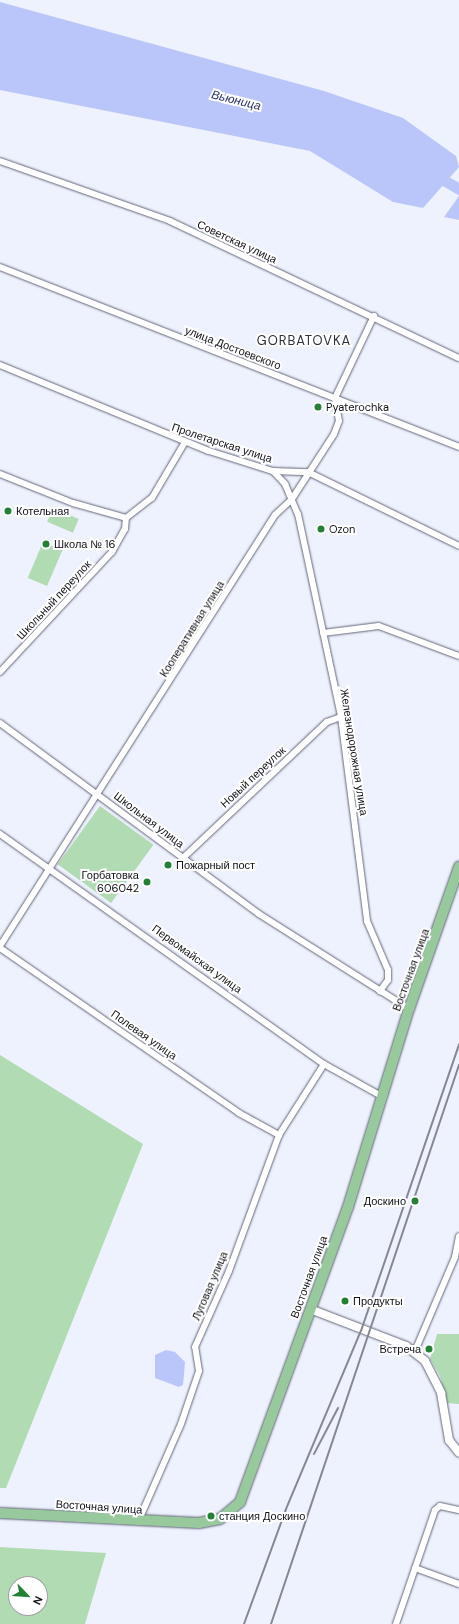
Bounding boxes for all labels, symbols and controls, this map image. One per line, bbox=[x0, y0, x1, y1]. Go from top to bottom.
water label: Вьюница bbox=[210, 88, 262, 114]
street label: Советская улица bbox=[195, 218, 279, 266]
street label: улица Достоевского bbox=[183, 324, 283, 372]
district label: GORBATOVKA bbox=[257, 333, 351, 349]
place label: Pyaterochka bbox=[326, 400, 389, 414]
marker: Pyaterochka bbox=[313, 402, 323, 412]
street label: Пролетарская улица bbox=[170, 420, 274, 466]
place label: Котельная bbox=[16, 504, 69, 518]
marker: Котельная bbox=[3, 506, 13, 516]
place label: Ozon bbox=[329, 522, 355, 536]
marker: Ozon bbox=[316, 524, 326, 534]
place label: Школа № 16 bbox=[54, 537, 115, 551]
marker: Школа № 16 bbox=[41, 539, 51, 549]
street label: Школьный переулок bbox=[14, 558, 94, 642]
street label: Кооперативная улица bbox=[157, 578, 227, 680]
street label: Железнодорожная улица bbox=[337, 688, 371, 816]
street label: Новый переулок bbox=[218, 744, 288, 810]
street label: Школьная улица bbox=[111, 789, 187, 851]
place label: Пожарный пост bbox=[176, 858, 255, 872]
marker: Пожарный пост bbox=[163, 860, 173, 870]
place label: Горбатовка 606042 bbox=[82, 869, 139, 895]
marker: Горбатовка 606042 bbox=[142, 877, 152, 887]
street label: Первомайская улица bbox=[150, 922, 244, 996]
street label: Восточная улица bbox=[390, 927, 432, 1013]
street label: Полевая улица bbox=[109, 1007, 179, 1063]
place label: Доскино bbox=[364, 1194, 406, 1208]
marker: Доскино bbox=[409, 1195, 421, 1207]
street label: Восточная улица bbox=[288, 1234, 330, 1320]
street label: Луговая улица bbox=[190, 1250, 230, 1322]
place label: Продукты bbox=[353, 1294, 403, 1308]
marker: Продукты bbox=[340, 1296, 350, 1306]
place label: Встреча bbox=[379, 1342, 421, 1356]
marker: Встреча bbox=[424, 1344, 434, 1354]
street label: Восточная улица bbox=[55, 1497, 143, 1517]
place label: станция Доскино bbox=[219, 1509, 305, 1523]
marker: станция Доскино bbox=[206, 1511, 216, 1521]
north arrow bbox=[8, 1576, 48, 1616]
text: N bbox=[30, 1594, 46, 1607]

